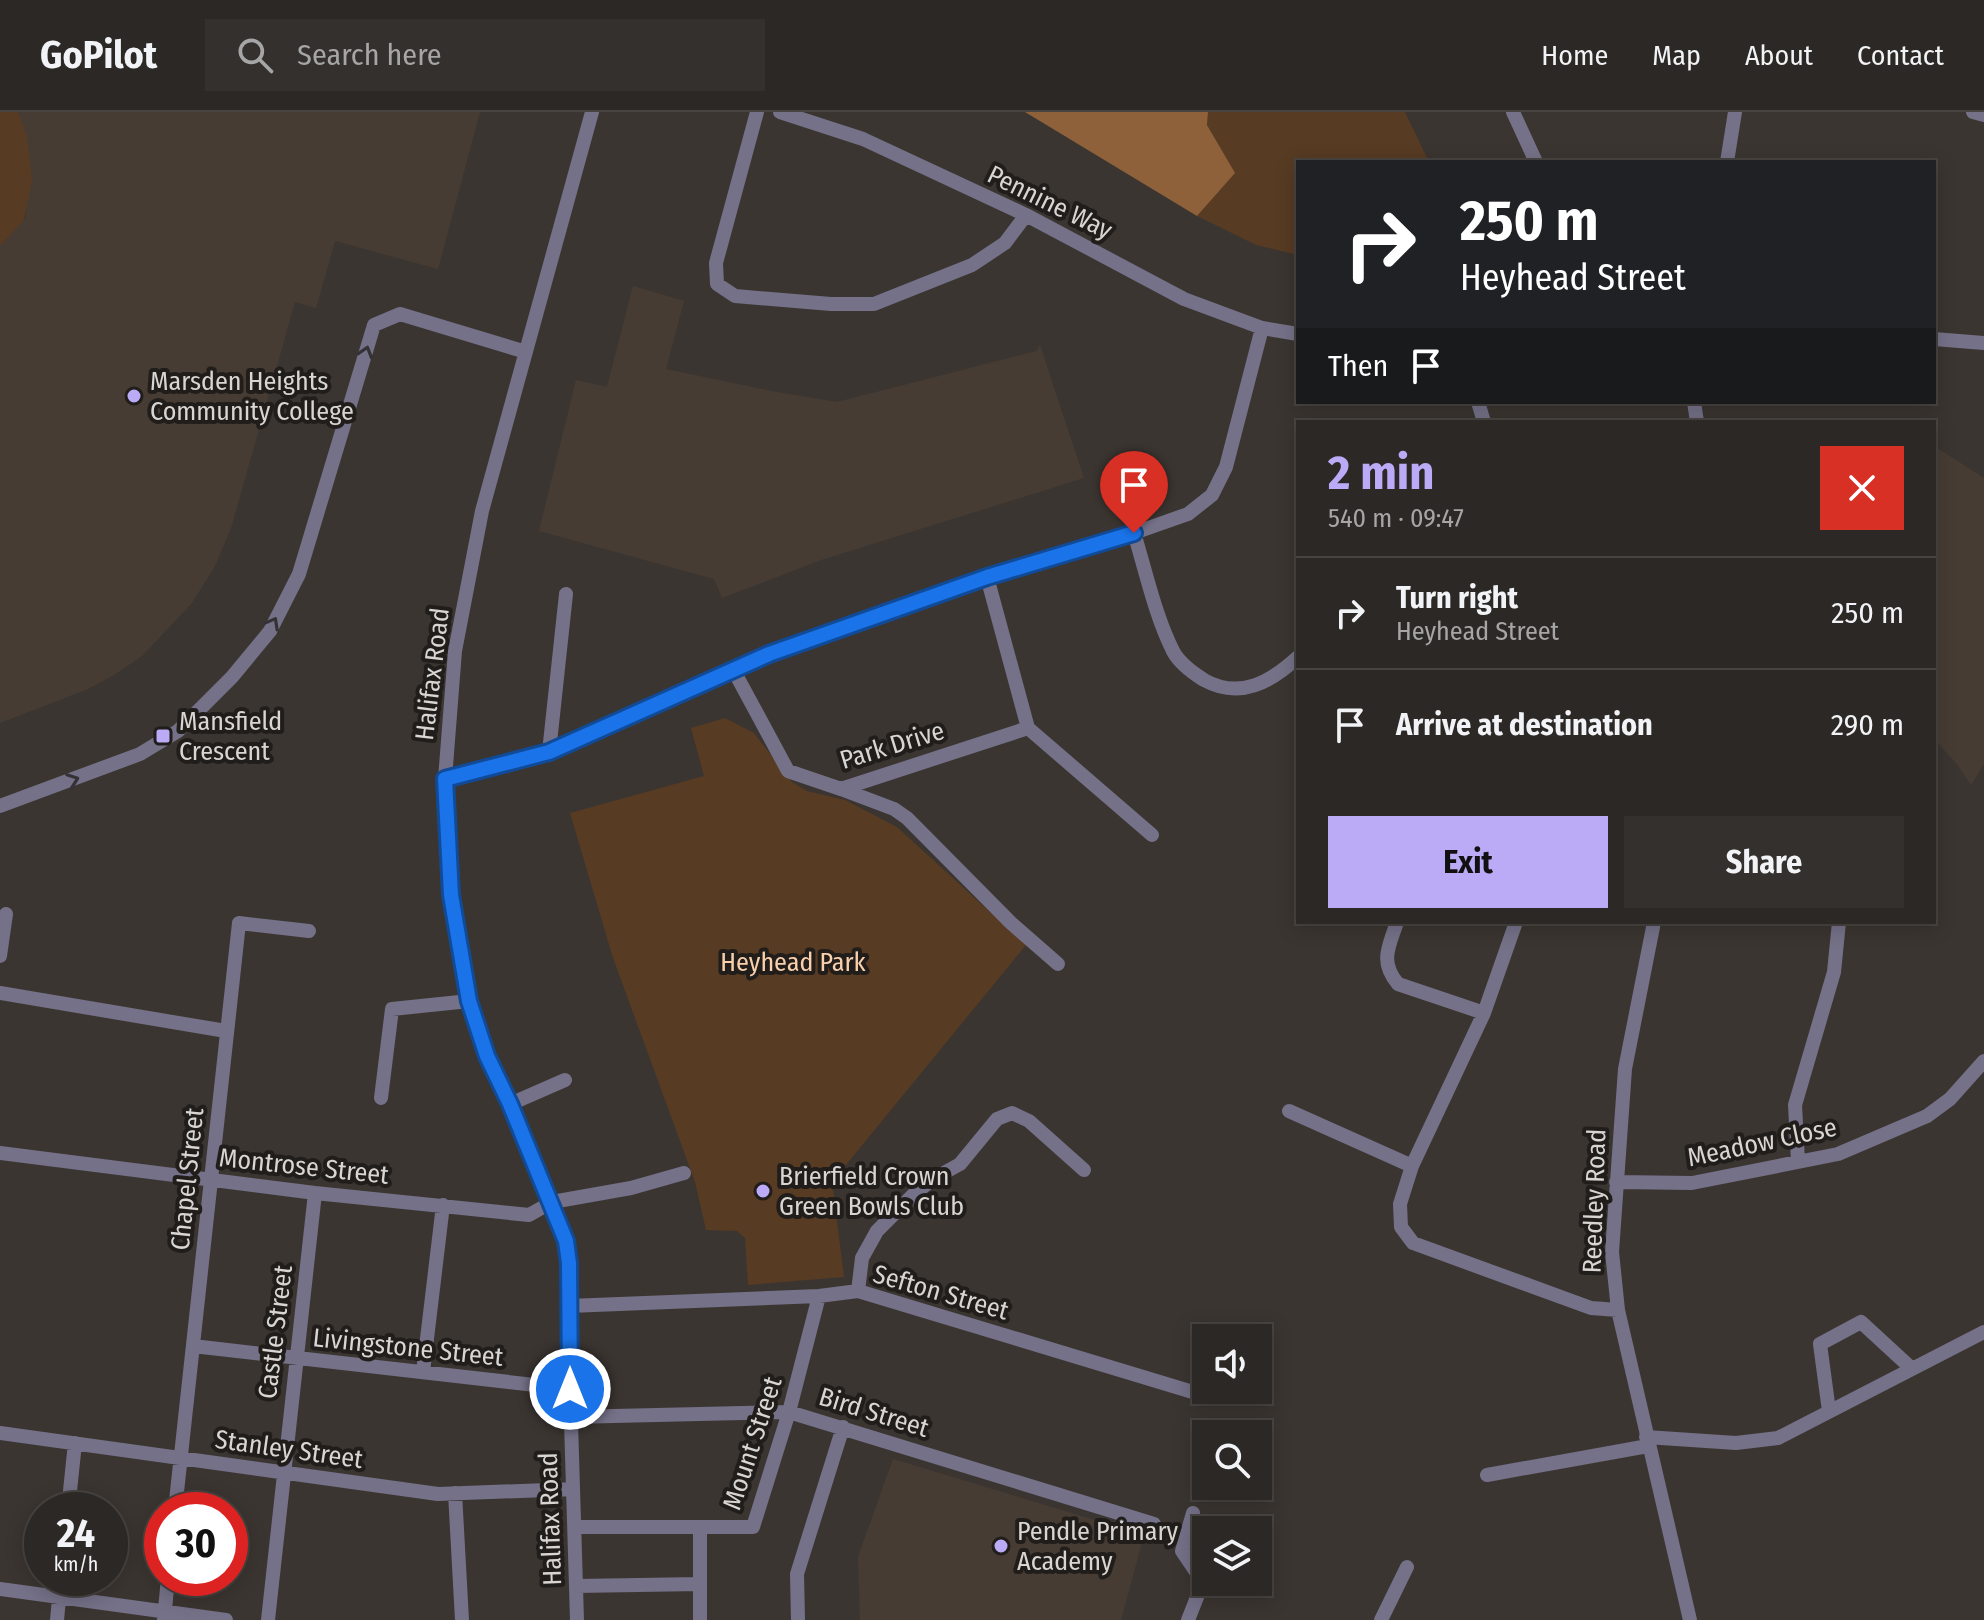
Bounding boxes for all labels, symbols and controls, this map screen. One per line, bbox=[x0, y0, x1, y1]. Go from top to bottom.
search box bbox=[205, 19, 765, 91]
text: GoPilot bbox=[40, 32, 157, 78]
icon: search bbox=[233, 33, 277, 77]
text: Search here bbox=[297, 37, 442, 73]
text: Home bbox=[1541, 39, 1608, 72]
text: Map bbox=[1652, 39, 1701, 72]
text: About bbox=[1745, 39, 1813, 72]
text: Contact bbox=[1857, 39, 1944, 72]
street label: Pennine Way bbox=[982, 159, 1118, 246]
text: 250 m bbox=[1460, 188, 1598, 255]
icon: right bbox=[1328, 192, 1432, 296]
text: Heyhead Street bbox=[1460, 256, 1686, 300]
icon: arrive bbox=[1404, 344, 1448, 388]
one-way arrow bbox=[357, 345, 373, 359]
text: Then bbox=[1328, 348, 1388, 384]
place label: Marsden Heights Community College bbox=[150, 366, 354, 427]
marker: Marsden Heights Community College bbox=[125, 387, 143, 405]
text: 2 min bbox=[1328, 444, 1434, 502]
button: close bbox=[1820, 446, 1904, 530]
pin bbox=[1100, 451, 1168, 533]
icon: arrive bbox=[1112, 463, 1156, 507]
text: 540 m · 09:47 bbox=[1328, 503, 1464, 534]
text: Turn right bbox=[1396, 580, 1518, 616]
icon: right bbox=[1328, 591, 1372, 635]
text: 250 m bbox=[1831, 595, 1904, 631]
street label: Halifax Road bbox=[409, 606, 456, 742]
text: Heyhead Street bbox=[1396, 616, 1559, 647]
one-way arrow bbox=[263, 617, 279, 632]
icon: arrive bbox=[1328, 703, 1372, 747]
place label: Mansfield Crescent bbox=[179, 706, 282, 767]
text: Arrive at destination bbox=[1396, 707, 1653, 743]
text: 290 m bbox=[1831, 707, 1904, 743]
street label: Park Drive bbox=[836, 715, 948, 776]
marker: Mansfield Crescent bbox=[154, 727, 172, 745]
one-way arrow bbox=[66, 773, 80, 789]
button: Exit bbox=[1328, 816, 1608, 908]
button: Share bbox=[1624, 816, 1904, 908]
park label: Heyhead Park bbox=[720, 947, 867, 978]
street label: Chapel Street bbox=[165, 1106, 210, 1252]
street label: Meadow Close bbox=[1685, 1112, 1840, 1173]
street label: Reedley Road bbox=[1576, 1128, 1613, 1274]
street label: Montrose Street bbox=[218, 1142, 391, 1191]
place label: Brierfield Crown Green Bowls Club bbox=[779, 1161, 964, 1222]
marker: Brierfield Crown Green Bowls Club bbox=[754, 1182, 772, 1200]
street label: Sefton Street bbox=[870, 1258, 1013, 1327]
street label: Castle Street bbox=[252, 1263, 299, 1401]
street label: Livingstone Street bbox=[311, 1322, 505, 1373]
map controls bbox=[1192, 1324, 1272, 1596]
button: sound bbox=[1192, 1324, 1272, 1404]
position arrow bbox=[528, 1347, 612, 1431]
street label: Mount Street bbox=[716, 1372, 789, 1514]
street label: Bird Street bbox=[815, 1381, 933, 1444]
button: search bbox=[1192, 1420, 1272, 1500]
street label: Stanley Street bbox=[213, 1424, 365, 1475]
street label: Halifax Road bbox=[533, 1452, 568, 1586]
speed limit sign: 30 bbox=[144, 1492, 248, 1596]
text: 24 bbox=[57, 1510, 95, 1558]
place label: Pendle Primary Academy bbox=[1017, 1516, 1179, 1577]
button: layers bbox=[1192, 1516, 1272, 1596]
marker: Pendle Primary Academy bbox=[992, 1537, 1010, 1555]
text: km/h bbox=[54, 1552, 98, 1576]

